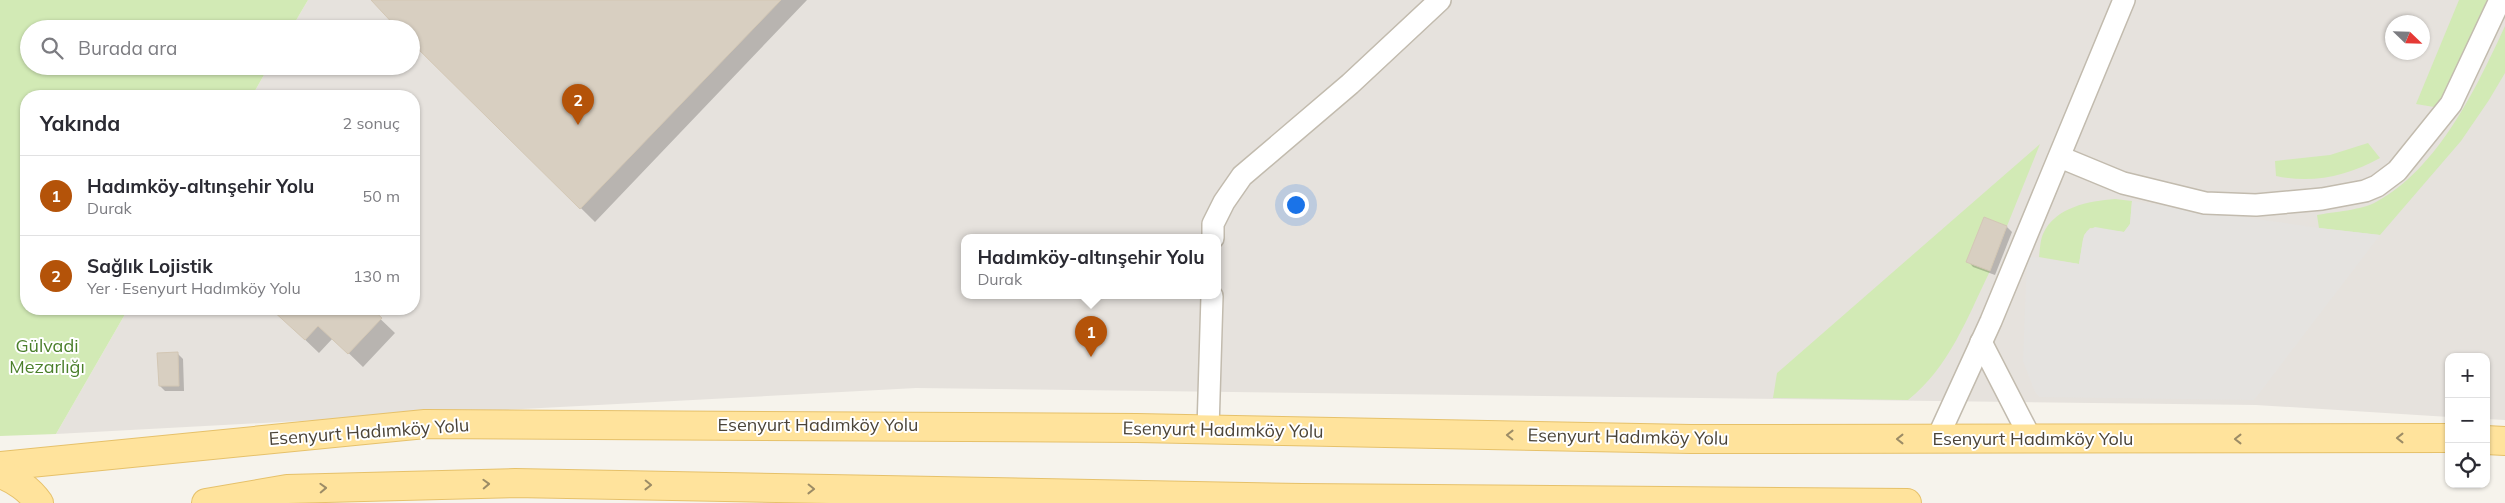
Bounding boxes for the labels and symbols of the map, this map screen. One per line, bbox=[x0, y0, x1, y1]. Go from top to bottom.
north arrow bbox=[2385, 15, 2430, 60]
pin: 2 bbox=[562, 84, 594, 125]
your location bbox=[1283, 192, 1309, 218]
pin: 1 bbox=[1075, 316, 1107, 357]
park label: Gülvadi Mezarlığı bbox=[9, 334, 85, 378]
street label: Esenyurt Hadımköy Yolu bbox=[268, 413, 470, 450]
street label: Esenyurt Hadımköy Yolu bbox=[718, 413, 918, 436]
street label: Esenyurt Hadımköy Yolu bbox=[1122, 416, 1324, 443]
street label: Esenyurt Hadımköy Yolu bbox=[1527, 423, 1729, 450]
street label: Esenyurt Hadımköy Yolu bbox=[1933, 427, 2133, 450]
one-way arrow bbox=[1506, 430, 1514, 441]
one-way arrow bbox=[2396, 433, 2404, 443]
one-way arrow bbox=[1896, 434, 1904, 444]
one-way arrow bbox=[2233, 434, 2241, 444]
one-way arrow bbox=[482, 478, 490, 489]
one-way arrow bbox=[645, 480, 653, 491]
one-way arrow bbox=[320, 483, 328, 493]
one-way arrow bbox=[807, 483, 815, 494]

